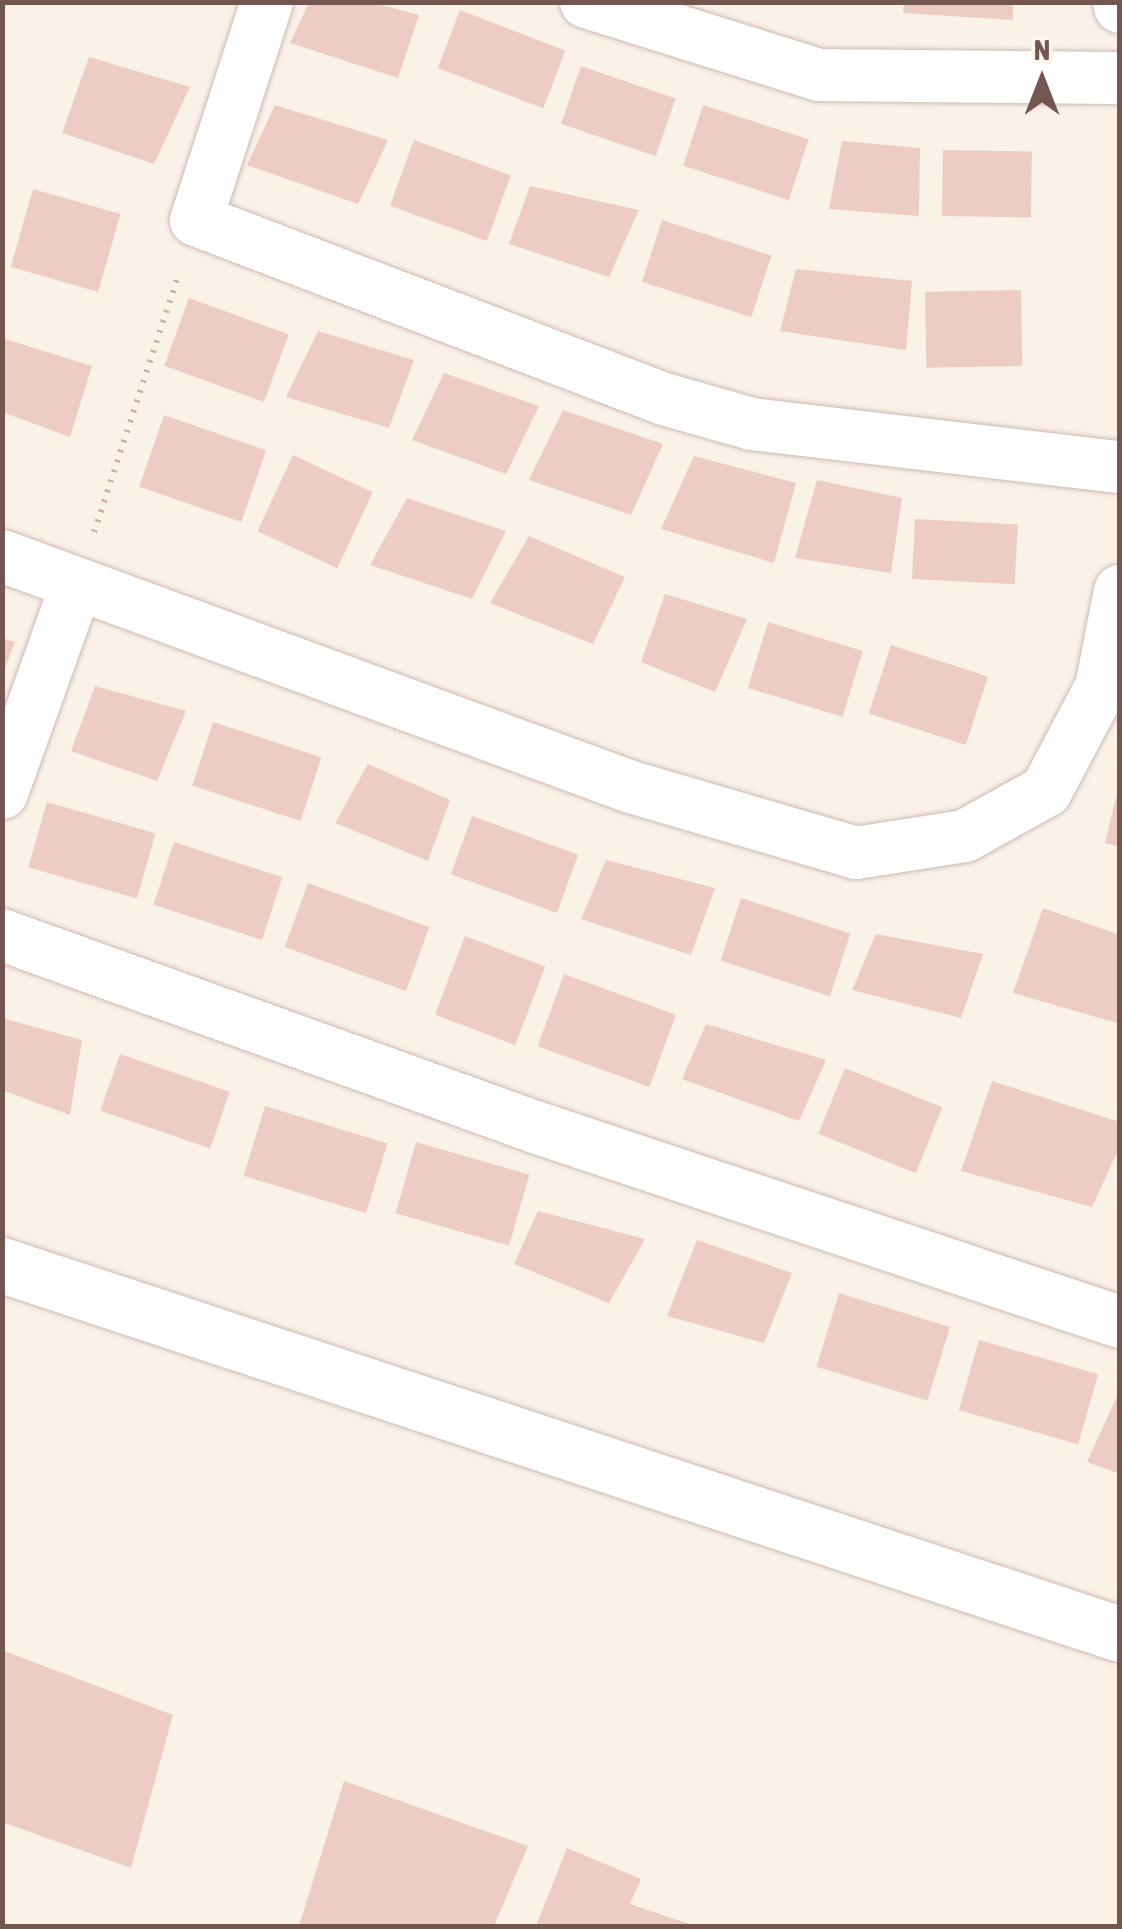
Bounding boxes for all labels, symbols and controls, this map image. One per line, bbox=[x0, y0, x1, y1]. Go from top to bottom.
north arrow bbox=[992, 30, 1092, 130]
text: N bbox=[1034, 34, 1050, 66]

